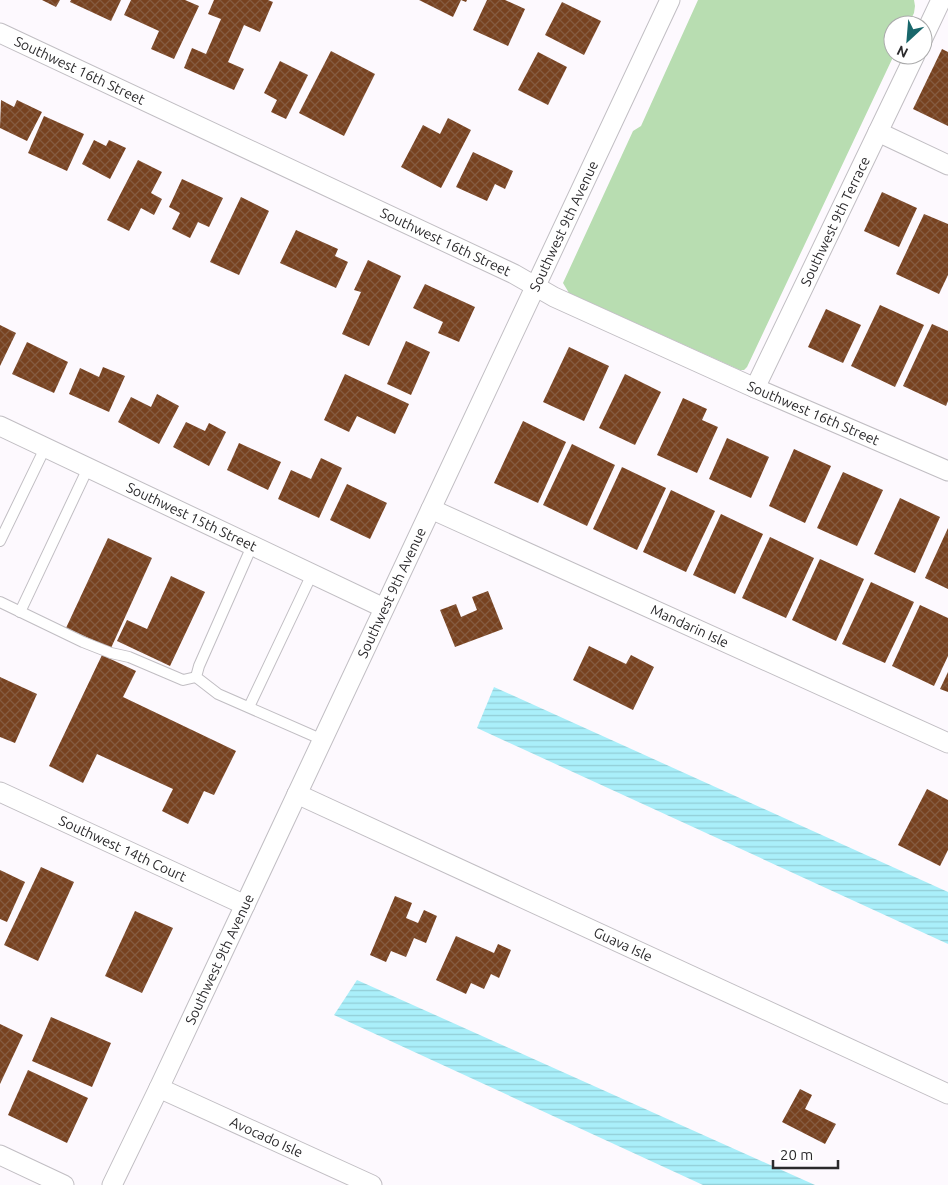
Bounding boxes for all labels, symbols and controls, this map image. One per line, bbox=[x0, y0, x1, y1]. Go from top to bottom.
north arrow bbox=[883, 15, 933, 65]
street label: Southwest 16th Street bbox=[12, 33, 148, 108]
text: N bbox=[894, 42, 911, 61]
street label: Southwest 9th Terrace bbox=[797, 154, 873, 289]
street label: Southwest 9th Avenue bbox=[526, 158, 601, 294]
street label: Southwest 16th Street bbox=[378, 204, 514, 279]
street label: Southwest 16th Street bbox=[745, 378, 882, 449]
street label: Southwest 15th Street bbox=[124, 479, 260, 555]
street label: Southwest 9th Avenue bbox=[354, 525, 429, 660]
street label: Mandarin Isle bbox=[648, 602, 731, 651]
street label: Southwest 14th Court bbox=[56, 812, 189, 885]
street label: Southwest 9th Avenue bbox=[182, 891, 257, 1027]
street label: Guava Isle bbox=[591, 924, 655, 965]
street label: Avocado Isle bbox=[227, 1113, 305, 1160]
scale bar bbox=[773, 1138, 838, 1170]
text: 20 m bbox=[780, 1146, 813, 1163]

